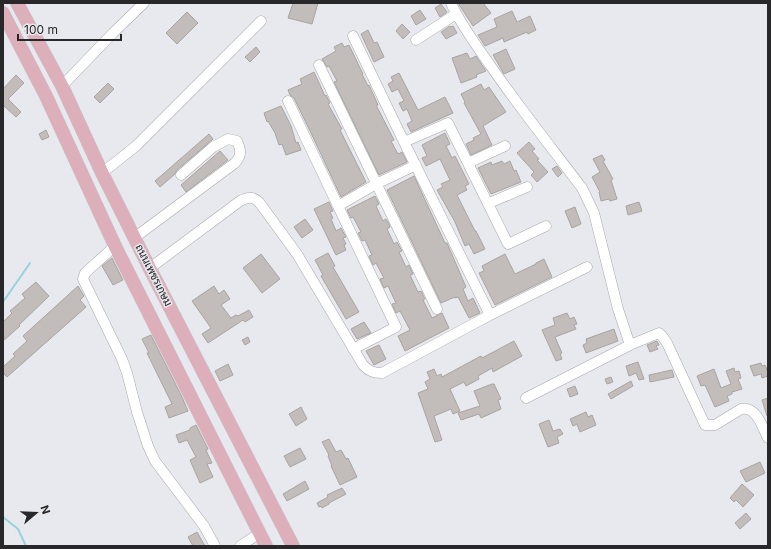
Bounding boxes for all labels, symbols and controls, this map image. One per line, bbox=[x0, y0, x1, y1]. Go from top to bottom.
scale bar bbox=[18, 16, 121, 42]
text: 100 m bbox=[24, 22, 58, 37]
street label: ถนนเพชรเกษม bbox=[132, 242, 176, 308]
north arrow bbox=[16, 493, 56, 533]
text: N bbox=[37, 503, 53, 516]

